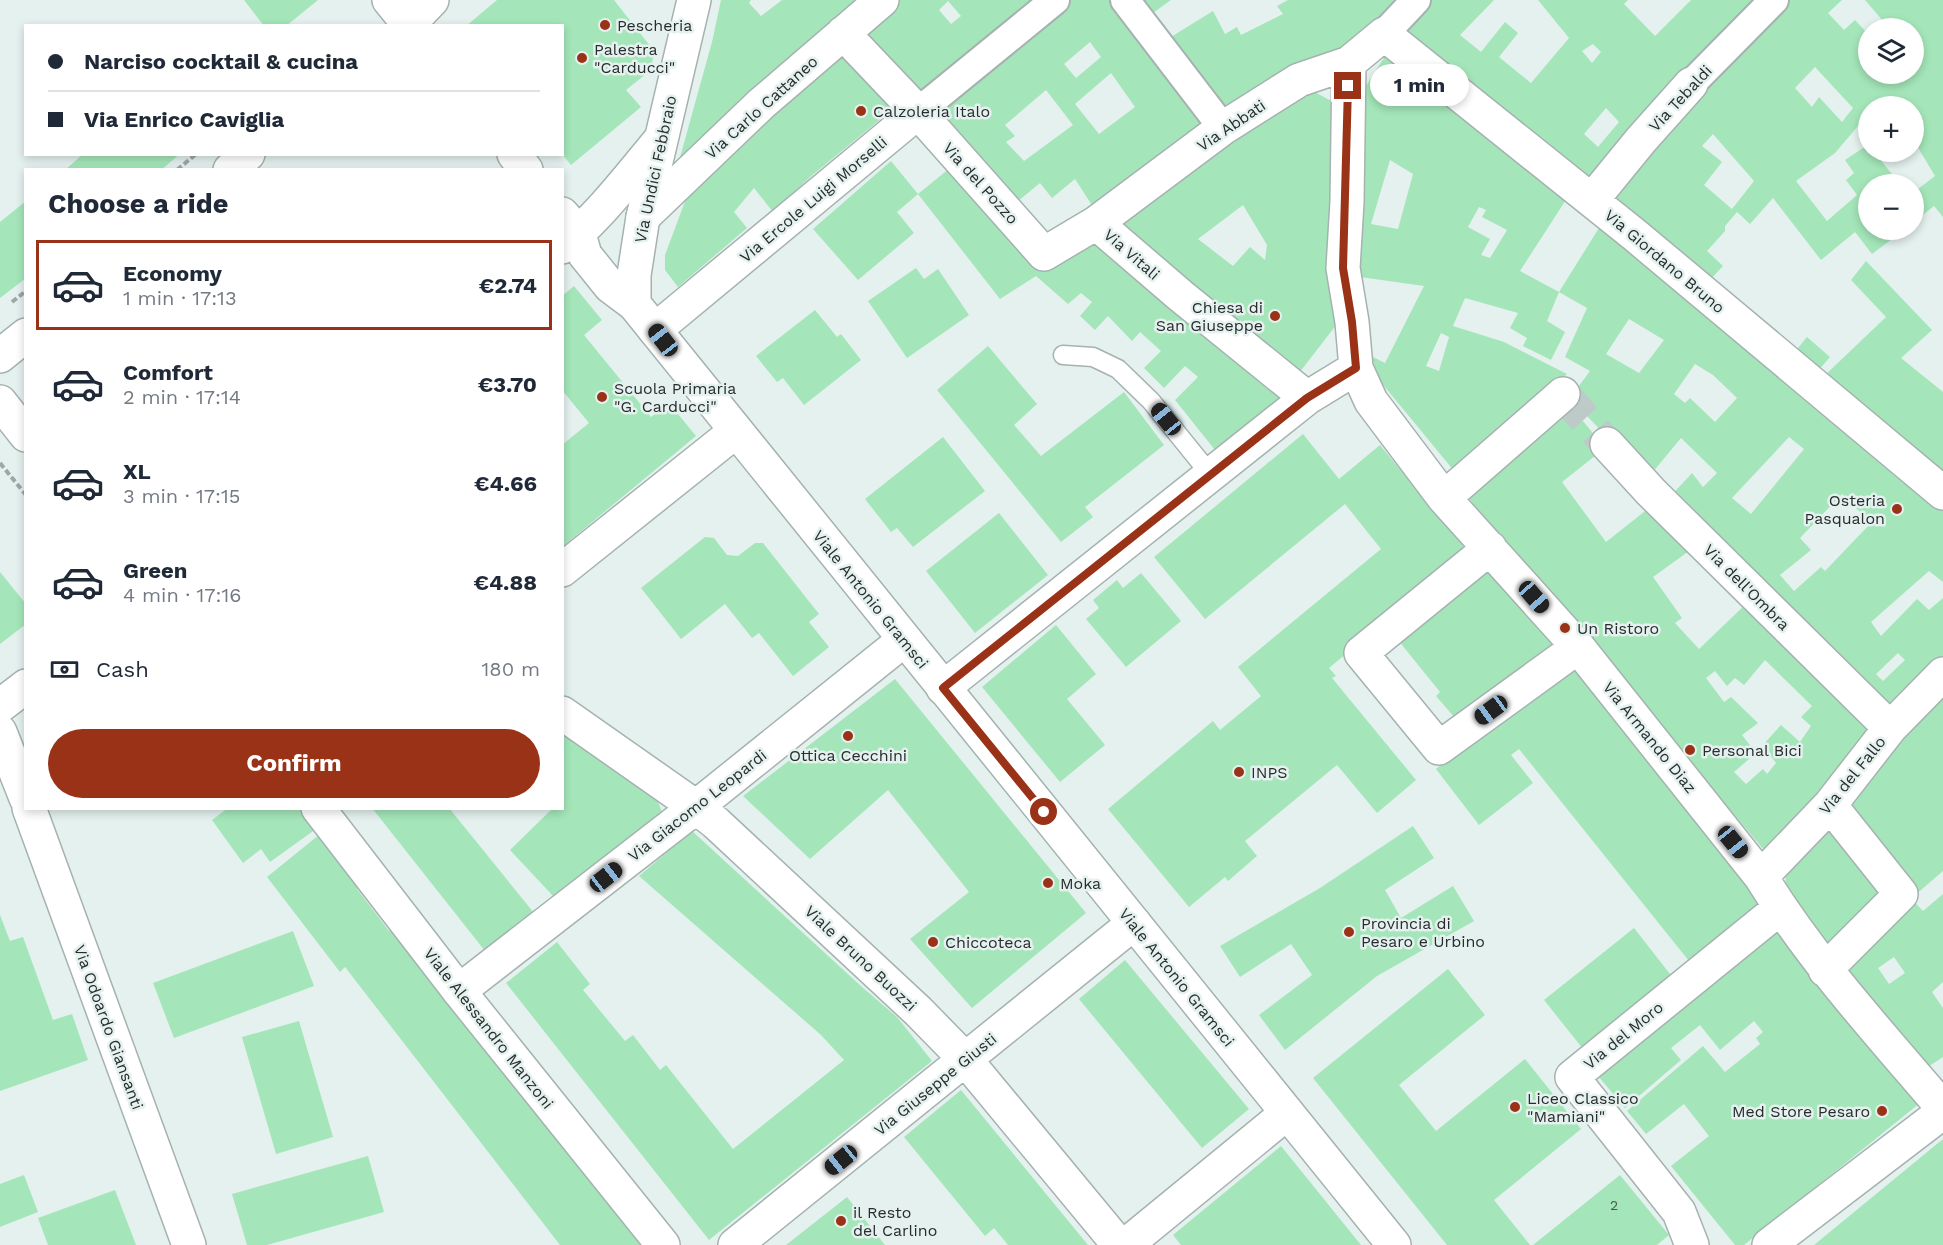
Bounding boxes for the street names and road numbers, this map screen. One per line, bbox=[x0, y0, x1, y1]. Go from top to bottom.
street label: Via Carlo Cattaneo bbox=[701, 52, 822, 163]
street label: Via Tebaldi bbox=[1645, 61, 1716, 135]
street label: Via Undici Febbraio bbox=[631, 94, 680, 245]
street label: Via Abbati bbox=[1193, 96, 1269, 155]
street label: Via Ercole Luigi Morselli bbox=[736, 132, 891, 266]
street label: Via del Pozzo bbox=[939, 139, 1022, 228]
street label: Via Giordano Bruno bbox=[1601, 206, 1729, 317]
street label: Via Vitali bbox=[1100, 225, 1163, 284]
street label: Viale Antonio Gramsci bbox=[809, 526, 932, 672]
street label: Via dell'Ombra bbox=[1700, 540, 1794, 634]
street label: Via Armando Diaz bbox=[1599, 678, 1700, 797]
street label: Via del Fallo bbox=[1815, 732, 1890, 818]
street label: Via Giacomo Leopardi bbox=[624, 745, 770, 865]
street label: Viale Bruno Buozzi bbox=[801, 902, 921, 1015]
street label: Viale Antonio Gramsci bbox=[1115, 904, 1238, 1050]
street label: Via Odoardo Giansanti bbox=[70, 942, 147, 1112]
street label: Viale Alessandro Manzoni bbox=[420, 944, 557, 1113]
street label: Via del Moro bbox=[1580, 998, 1667, 1073]
street label: Via Giuseppe Giusti bbox=[870, 1029, 1000, 1140]

